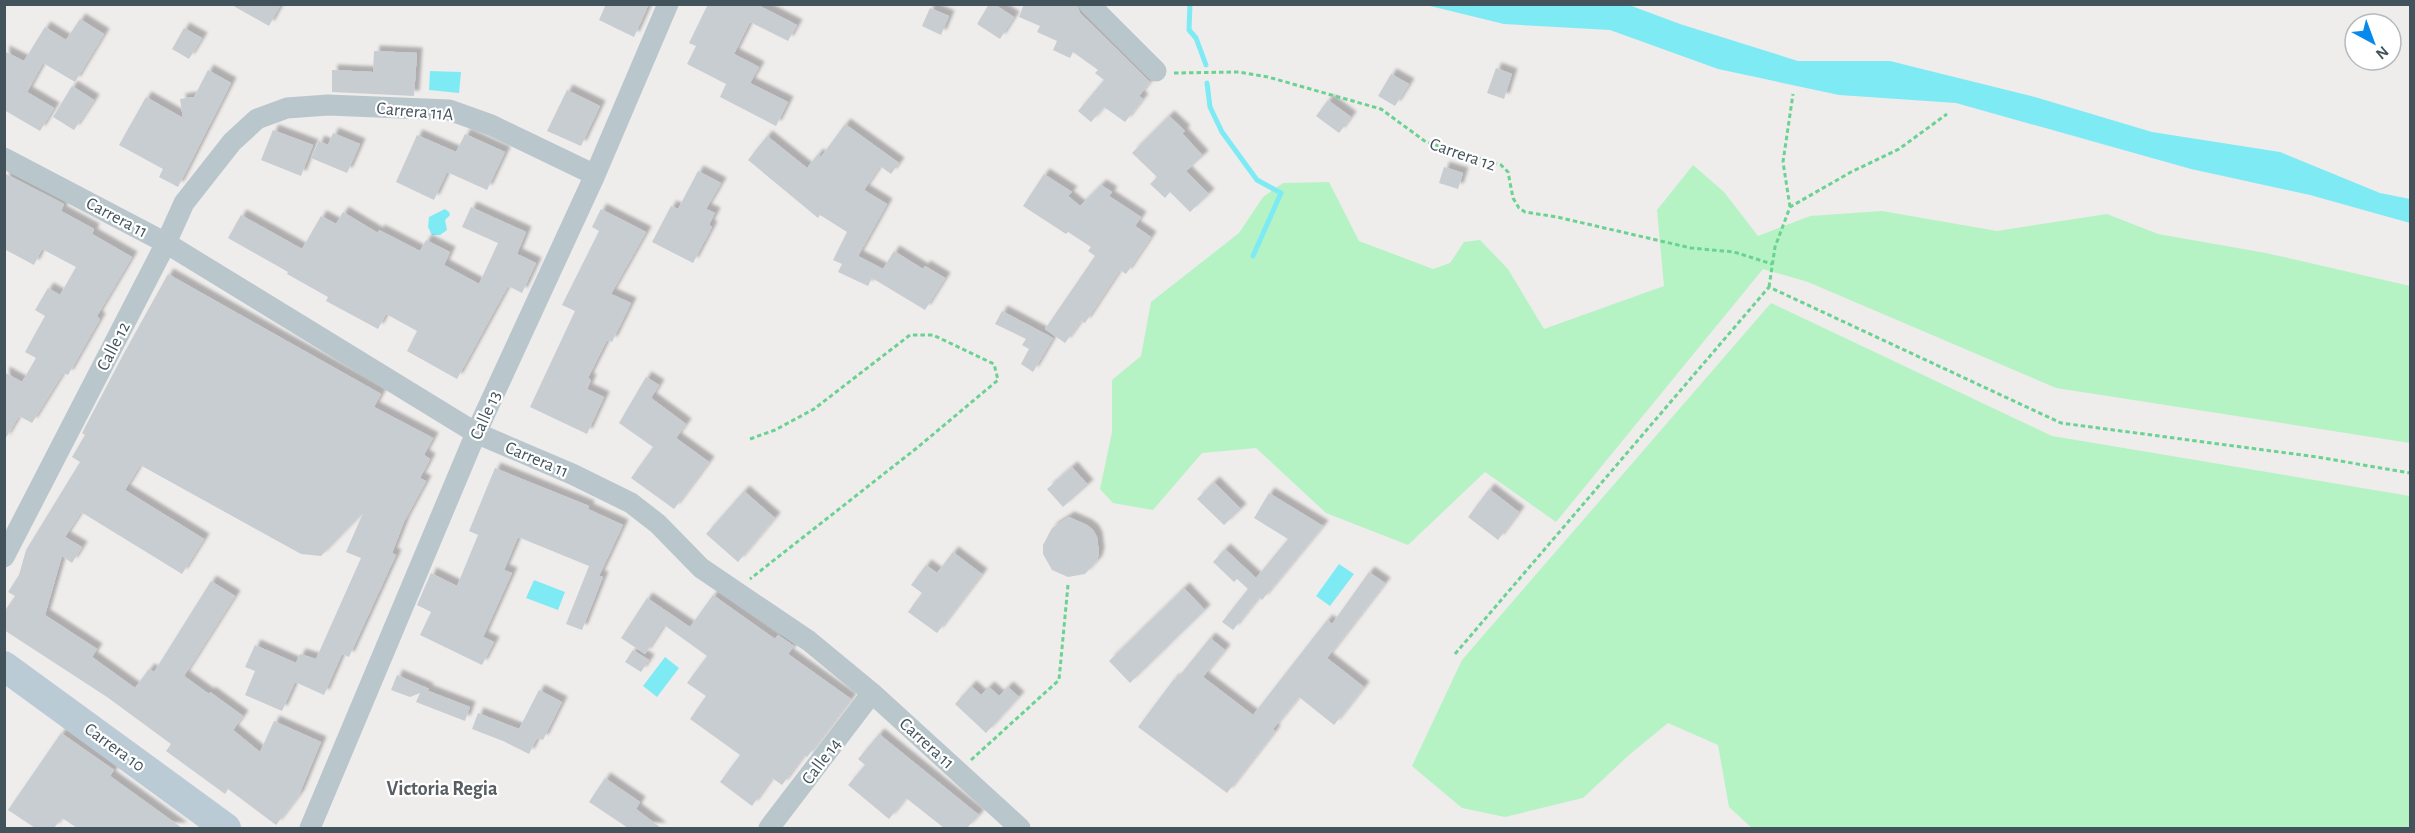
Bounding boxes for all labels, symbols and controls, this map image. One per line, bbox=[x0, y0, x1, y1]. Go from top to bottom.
north arrow bbox=[2343, 12, 2403, 72]
text: N bbox=[2373, 43, 2392, 62]
street label: Carrera 11A bbox=[376, 100, 455, 124]
street label: Carrera 12 bbox=[1427, 135, 1498, 175]
street label: Carrera 11 bbox=[83, 194, 150, 241]
street label: Calle 12 bbox=[94, 319, 134, 374]
street label: Calle 13 bbox=[467, 388, 505, 443]
street label: Carrera 11 bbox=[502, 439, 571, 481]
street label: Carrera 11 bbox=[896, 715, 957, 773]
street label: Carrera 10 bbox=[81, 720, 148, 776]
street label: Calle 14 bbox=[799, 735, 845, 788]
district label: Victoria Regia bbox=[386, 779, 498, 799]

